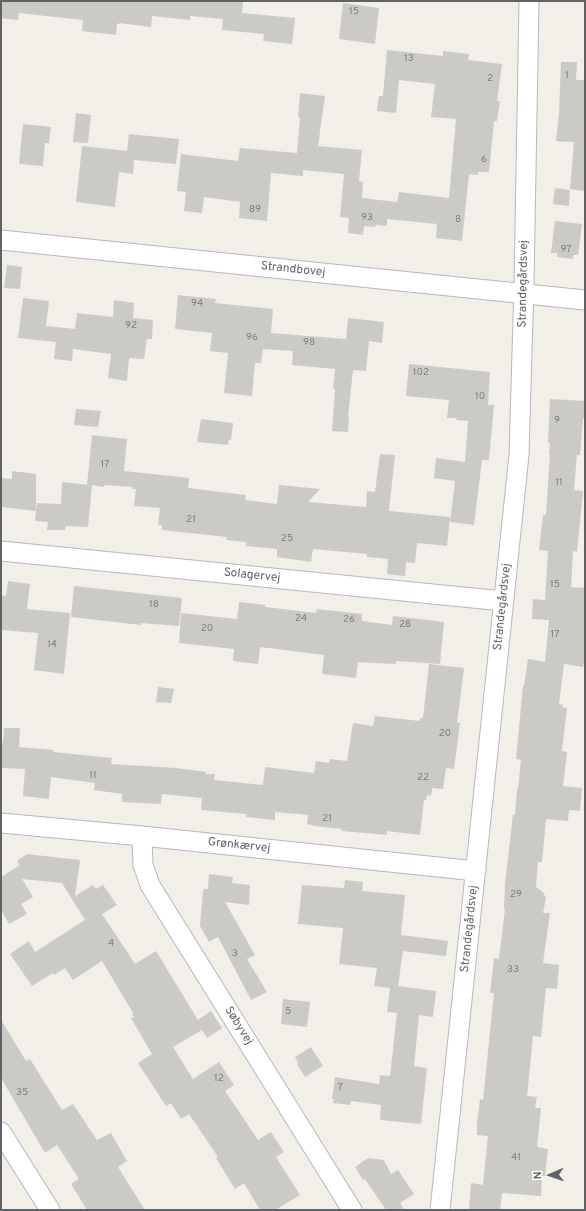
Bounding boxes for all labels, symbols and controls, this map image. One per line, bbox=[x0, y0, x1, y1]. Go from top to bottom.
house number: 15 bbox=[349, 6, 359, 18]
house number: 13 bbox=[404, 53, 414, 65]
house number: 1 bbox=[565, 70, 569, 82]
house number: 2 bbox=[487, 73, 493, 85]
house number: 6 bbox=[481, 154, 487, 166]
house number: 89 bbox=[249, 204, 261, 216]
house number: 93 bbox=[361, 212, 373, 224]
house number: 8 bbox=[455, 214, 461, 226]
street label: Strandegårdsvej bbox=[516, 240, 532, 328]
house number: 97 bbox=[561, 244, 571, 256]
street label: Strandbovej bbox=[260, 259, 326, 281]
house number: 94 bbox=[191, 298, 203, 310]
house number: 92 bbox=[125, 320, 137, 332]
house number: 96 bbox=[246, 332, 258, 344]
house number: 98 bbox=[303, 337, 315, 349]
house number: 102 bbox=[413, 367, 429, 379]
house number: 10 bbox=[475, 391, 485, 403]
house number: 9 bbox=[554, 415, 560, 427]
house number: 17 bbox=[101, 459, 109, 471]
house number: 11 bbox=[555, 477, 563, 489]
house number: 21 bbox=[186, 514, 196, 526]
house number: 25 bbox=[281, 533, 293, 545]
street label: Strandegårdsvej bbox=[491, 563, 515, 651]
street label: Solagervej bbox=[223, 566, 281, 586]
house number: 15 bbox=[550, 579, 560, 591]
house number: 18 bbox=[149, 599, 159, 611]
house number: 24 bbox=[295, 613, 307, 625]
house number: 26 bbox=[343, 614, 355, 626]
house number: 28 bbox=[399, 619, 411, 631]
house number: 20 bbox=[201, 623, 213, 635]
house number: 17 bbox=[551, 629, 559, 641]
house number: 14 bbox=[47, 639, 57, 651]
house number: 20 bbox=[439, 728, 451, 740]
house number: 11 bbox=[89, 770, 97, 782]
house number: 22 bbox=[417, 772, 429, 784]
house number: 21 bbox=[322, 813, 332, 825]
street label: Grønkærvej bbox=[207, 836, 271, 856]
street label: Strandegårdsvej bbox=[458, 885, 482, 973]
house number: 29 bbox=[510, 889, 522, 901]
house number: 4 bbox=[108, 938, 114, 950]
house number: 3 bbox=[232, 948, 238, 960]
house number: 33 bbox=[507, 964, 519, 976]
street label: Søbyvej bbox=[221, 1004, 255, 1048]
house number: 5 bbox=[285, 1006, 291, 1018]
house number: 12 bbox=[214, 1073, 224, 1085]
house number: 7 bbox=[337, 1082, 343, 1094]
house number: 35 bbox=[16, 1087, 28, 1099]
house number: 41 bbox=[511, 1152, 521, 1164]
north arrow bbox=[530, 1155, 570, 1195]
text: N bbox=[531, 1171, 545, 1180]

